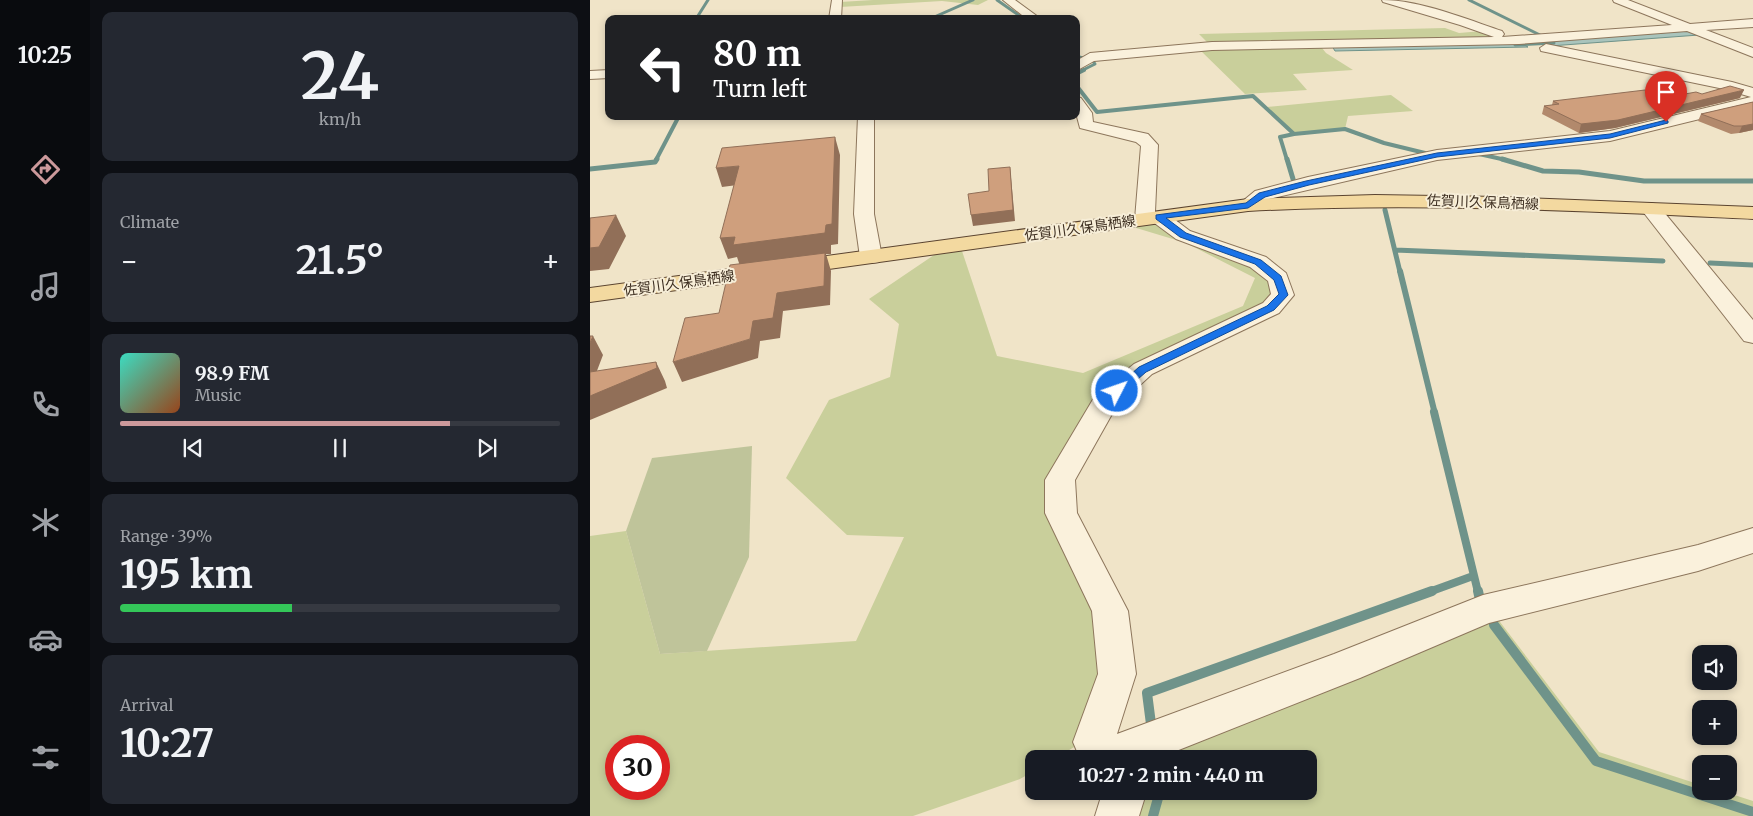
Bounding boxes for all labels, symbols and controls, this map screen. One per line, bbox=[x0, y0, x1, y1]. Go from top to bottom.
text: 80 m bbox=[713, 32, 801, 76]
text: 24 bbox=[301, 35, 379, 117]
icon: left bbox=[630, 35, 695, 100]
text: 10:25 bbox=[18, 41, 72, 69]
pin bbox=[1645, 71, 1687, 122]
text: Turn left bbox=[713, 75, 807, 103]
icon: arrive bbox=[1652, 78, 1680, 106]
text: km/h bbox=[319, 109, 361, 129]
icon: directions bbox=[28, 152, 63, 187]
street label: 佐賀川久保鳥栖線 bbox=[1427, 191, 1539, 213]
street label: 佐賀川久保鳥栖線 bbox=[1023, 211, 1137, 245]
text: Climate bbox=[120, 212, 179, 232]
text: 21.5° bbox=[296, 237, 384, 284]
text: − bbox=[120, 243, 139, 279]
text: + bbox=[541, 243, 560, 279]
street label: 佐賀川久保鳥栖線 bbox=[622, 266, 736, 300]
icon: music bbox=[28, 269, 63, 304]
text: 98.9 FM bbox=[195, 361, 269, 385]
position arrow bbox=[1090, 364, 1142, 416]
text: Music bbox=[195, 385, 241, 405]
icon: phone bbox=[28, 387, 63, 422]
icon: previous bbox=[179, 434, 207, 462]
icon: pause bbox=[326, 434, 354, 462]
icon: next bbox=[473, 434, 501, 462]
icon: climate bbox=[28, 505, 63, 540]
text: Range · 39% bbox=[120, 526, 212, 546]
text: 195 km bbox=[120, 551, 253, 598]
icon: car bbox=[28, 622, 63, 657]
map controls bbox=[1692, 645, 1737, 800]
button: sound bbox=[1692, 645, 1737, 690]
text: Arrival bbox=[120, 695, 173, 715]
button: + bbox=[1692, 700, 1737, 745]
text: 10:27 bbox=[120, 720, 214, 767]
speed limit sign: 30 bbox=[605, 735, 670, 800]
icon: filters bbox=[28, 740, 63, 775]
button: − bbox=[1692, 755, 1737, 800]
text: 10:27 · 2 min · 440 m bbox=[1078, 763, 1264, 787]

